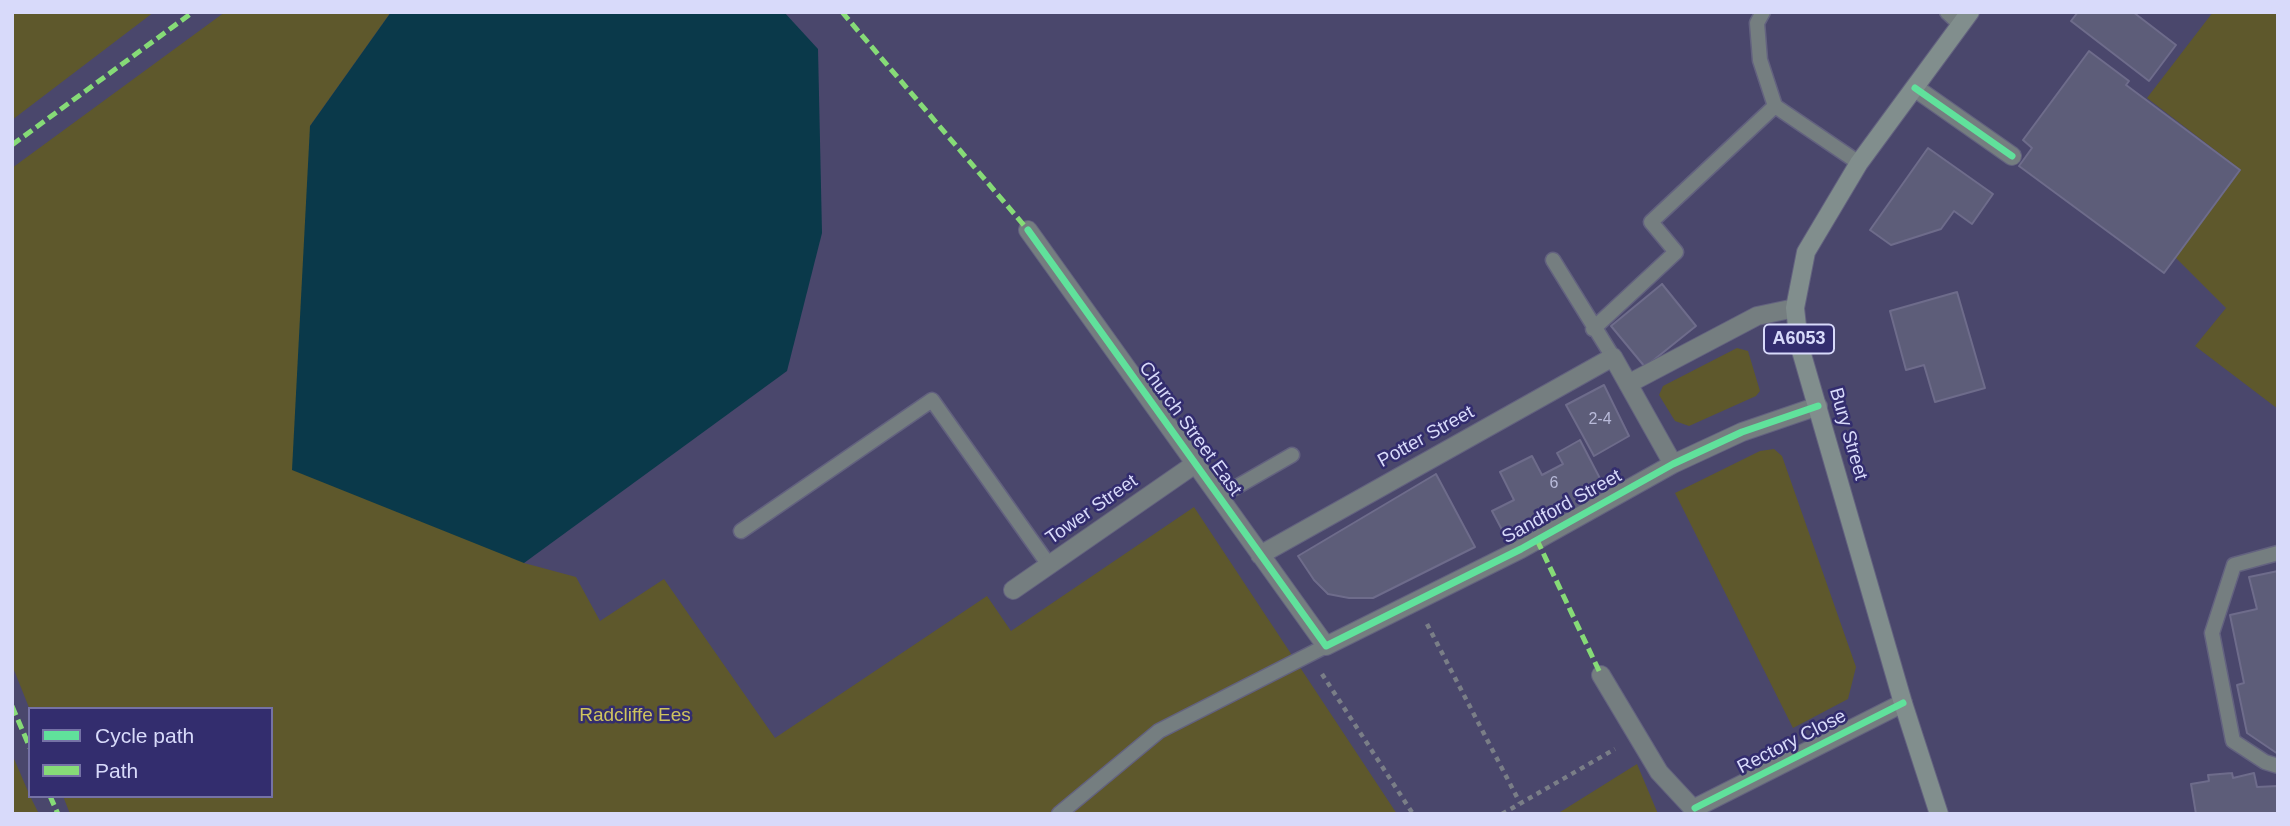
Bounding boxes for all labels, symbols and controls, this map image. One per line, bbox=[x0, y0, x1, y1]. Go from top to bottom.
road number: A6053 bbox=[1764, 324, 1834, 354]
street label: Church Street East bbox=[1134, 357, 1246, 501]
street label: Bury Street bbox=[1824, 385, 1872, 483]
street label: Potter Street bbox=[1374, 401, 1478, 473]
house number: 2-4 bbox=[1588, 410, 1612, 430]
street label: Sandford Street bbox=[1498, 465, 1626, 549]
street label: Tower Street bbox=[1042, 470, 1142, 550]
house number: 6 bbox=[1550, 474, 1558, 494]
park label: Radcliffe Ees bbox=[579, 705, 691, 727]
street label: Rectory Close bbox=[1734, 705, 1850, 779]
legend bbox=[28, 707, 273, 798]
text: Cycle path bbox=[95, 724, 194, 747]
text: Path bbox=[95, 759, 138, 782]

